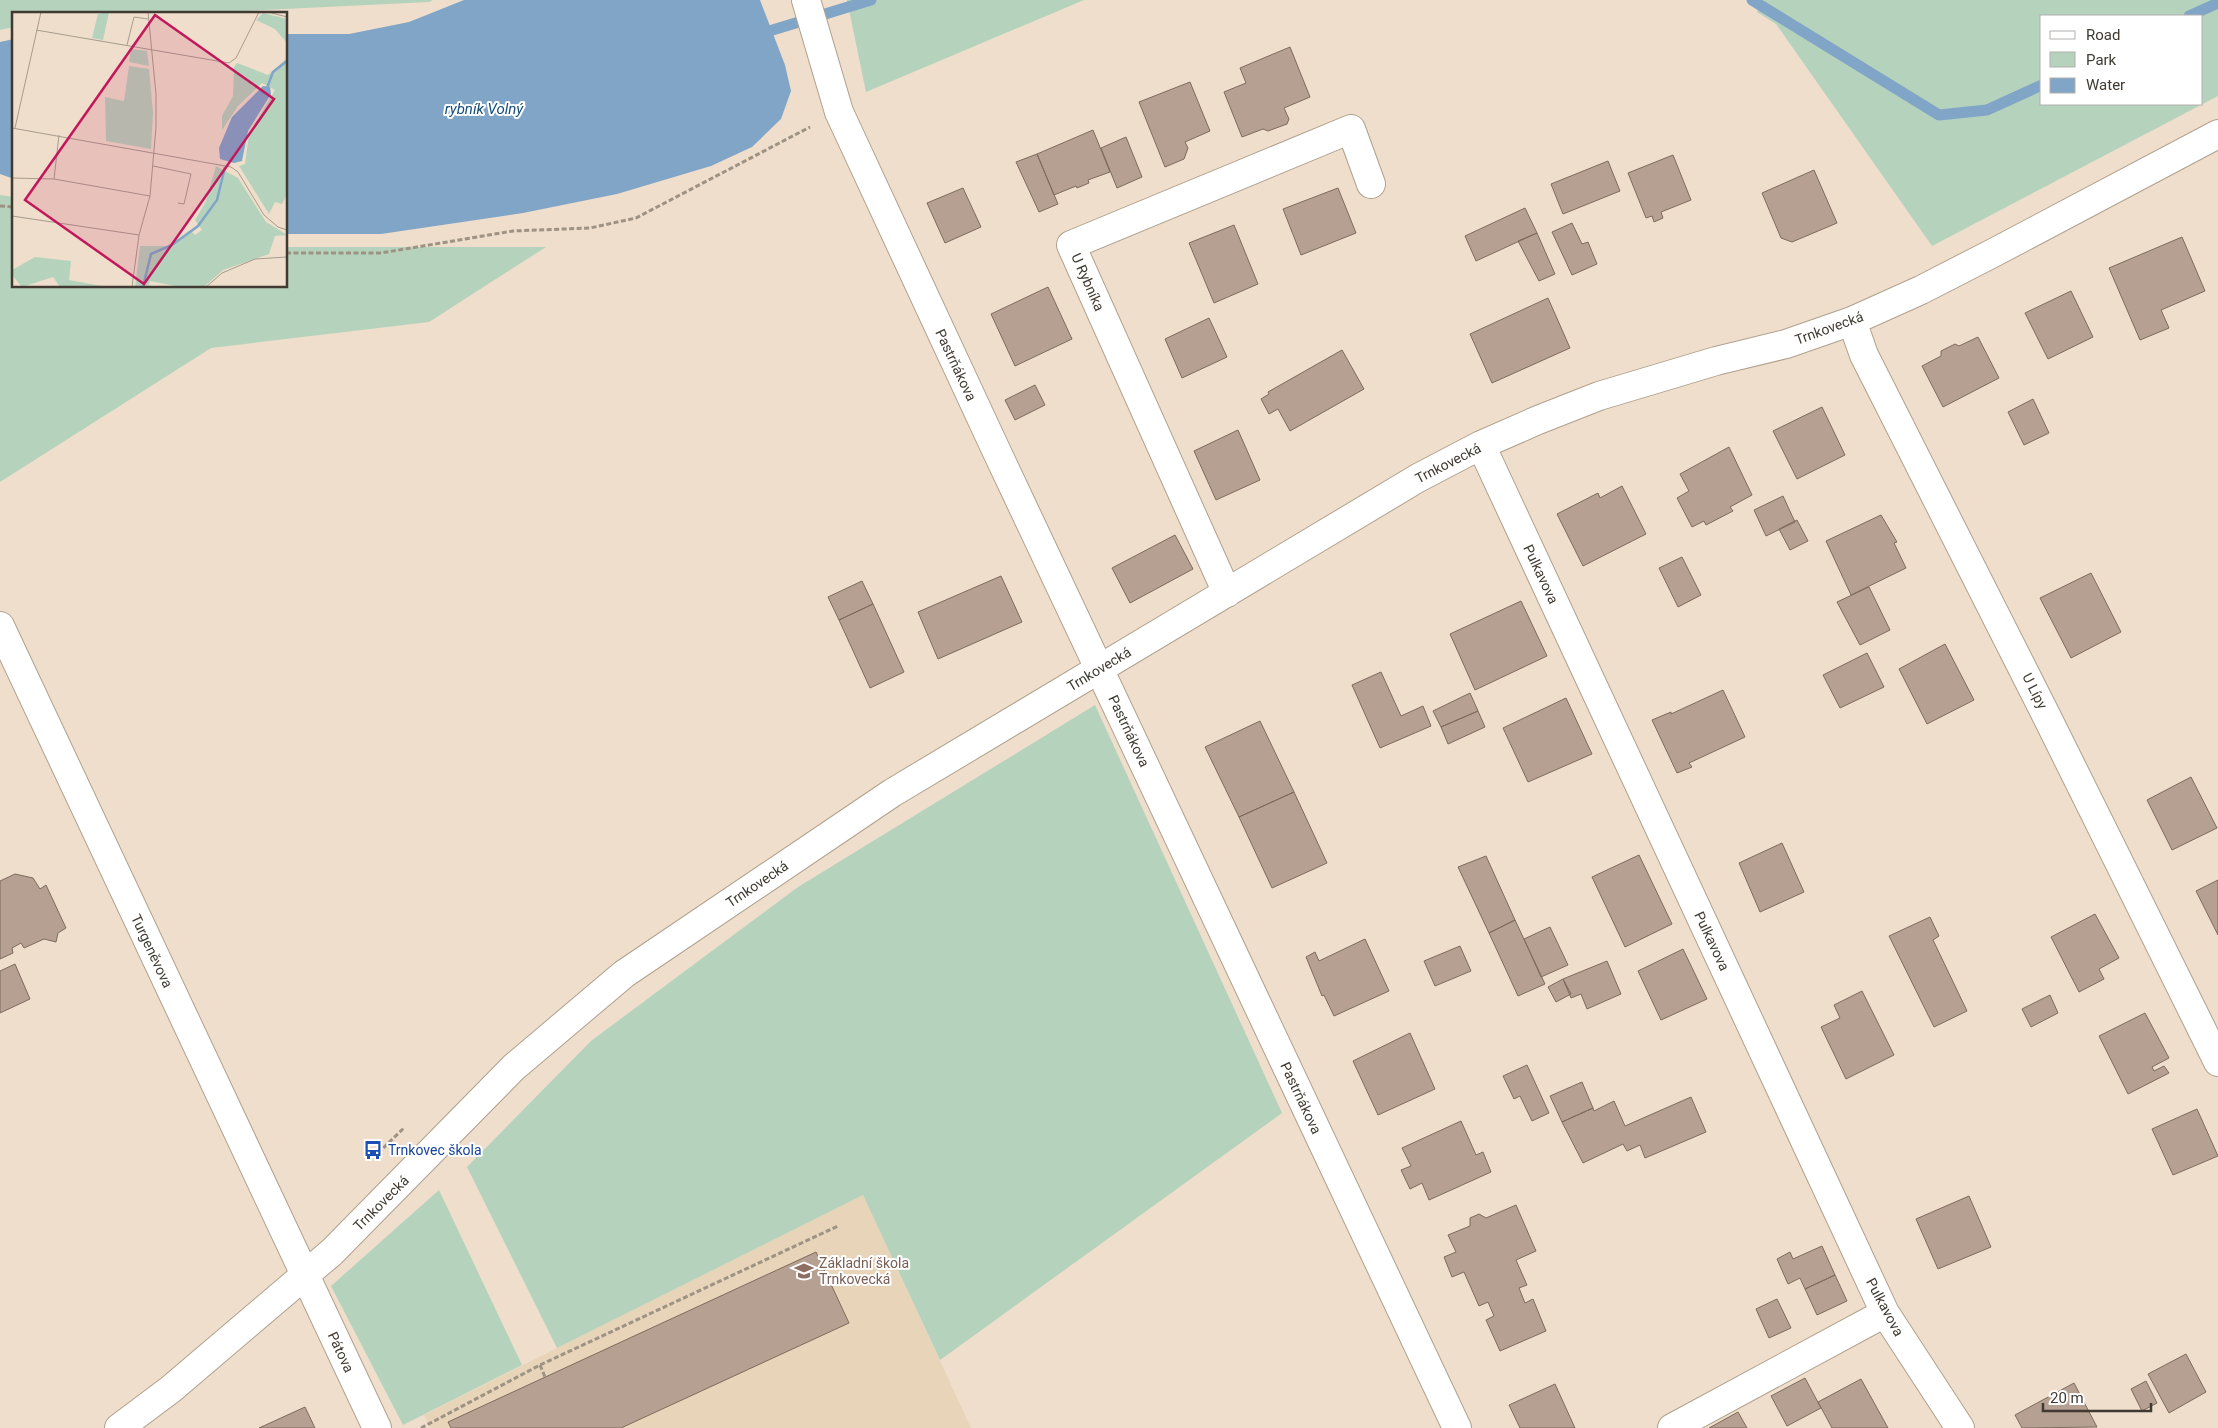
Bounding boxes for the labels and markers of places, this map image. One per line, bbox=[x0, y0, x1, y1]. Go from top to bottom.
bus stop icon: Trnkovec škola bbox=[362, 1139, 384, 1161]
place label: Trnkovec škola bbox=[388, 1142, 482, 1158]
place label: Základní škola Trnkovecká bbox=[819, 1255, 909, 1287]
school or university icon: Základní škola Trnkovecká bbox=[793, 1260, 815, 1282]

